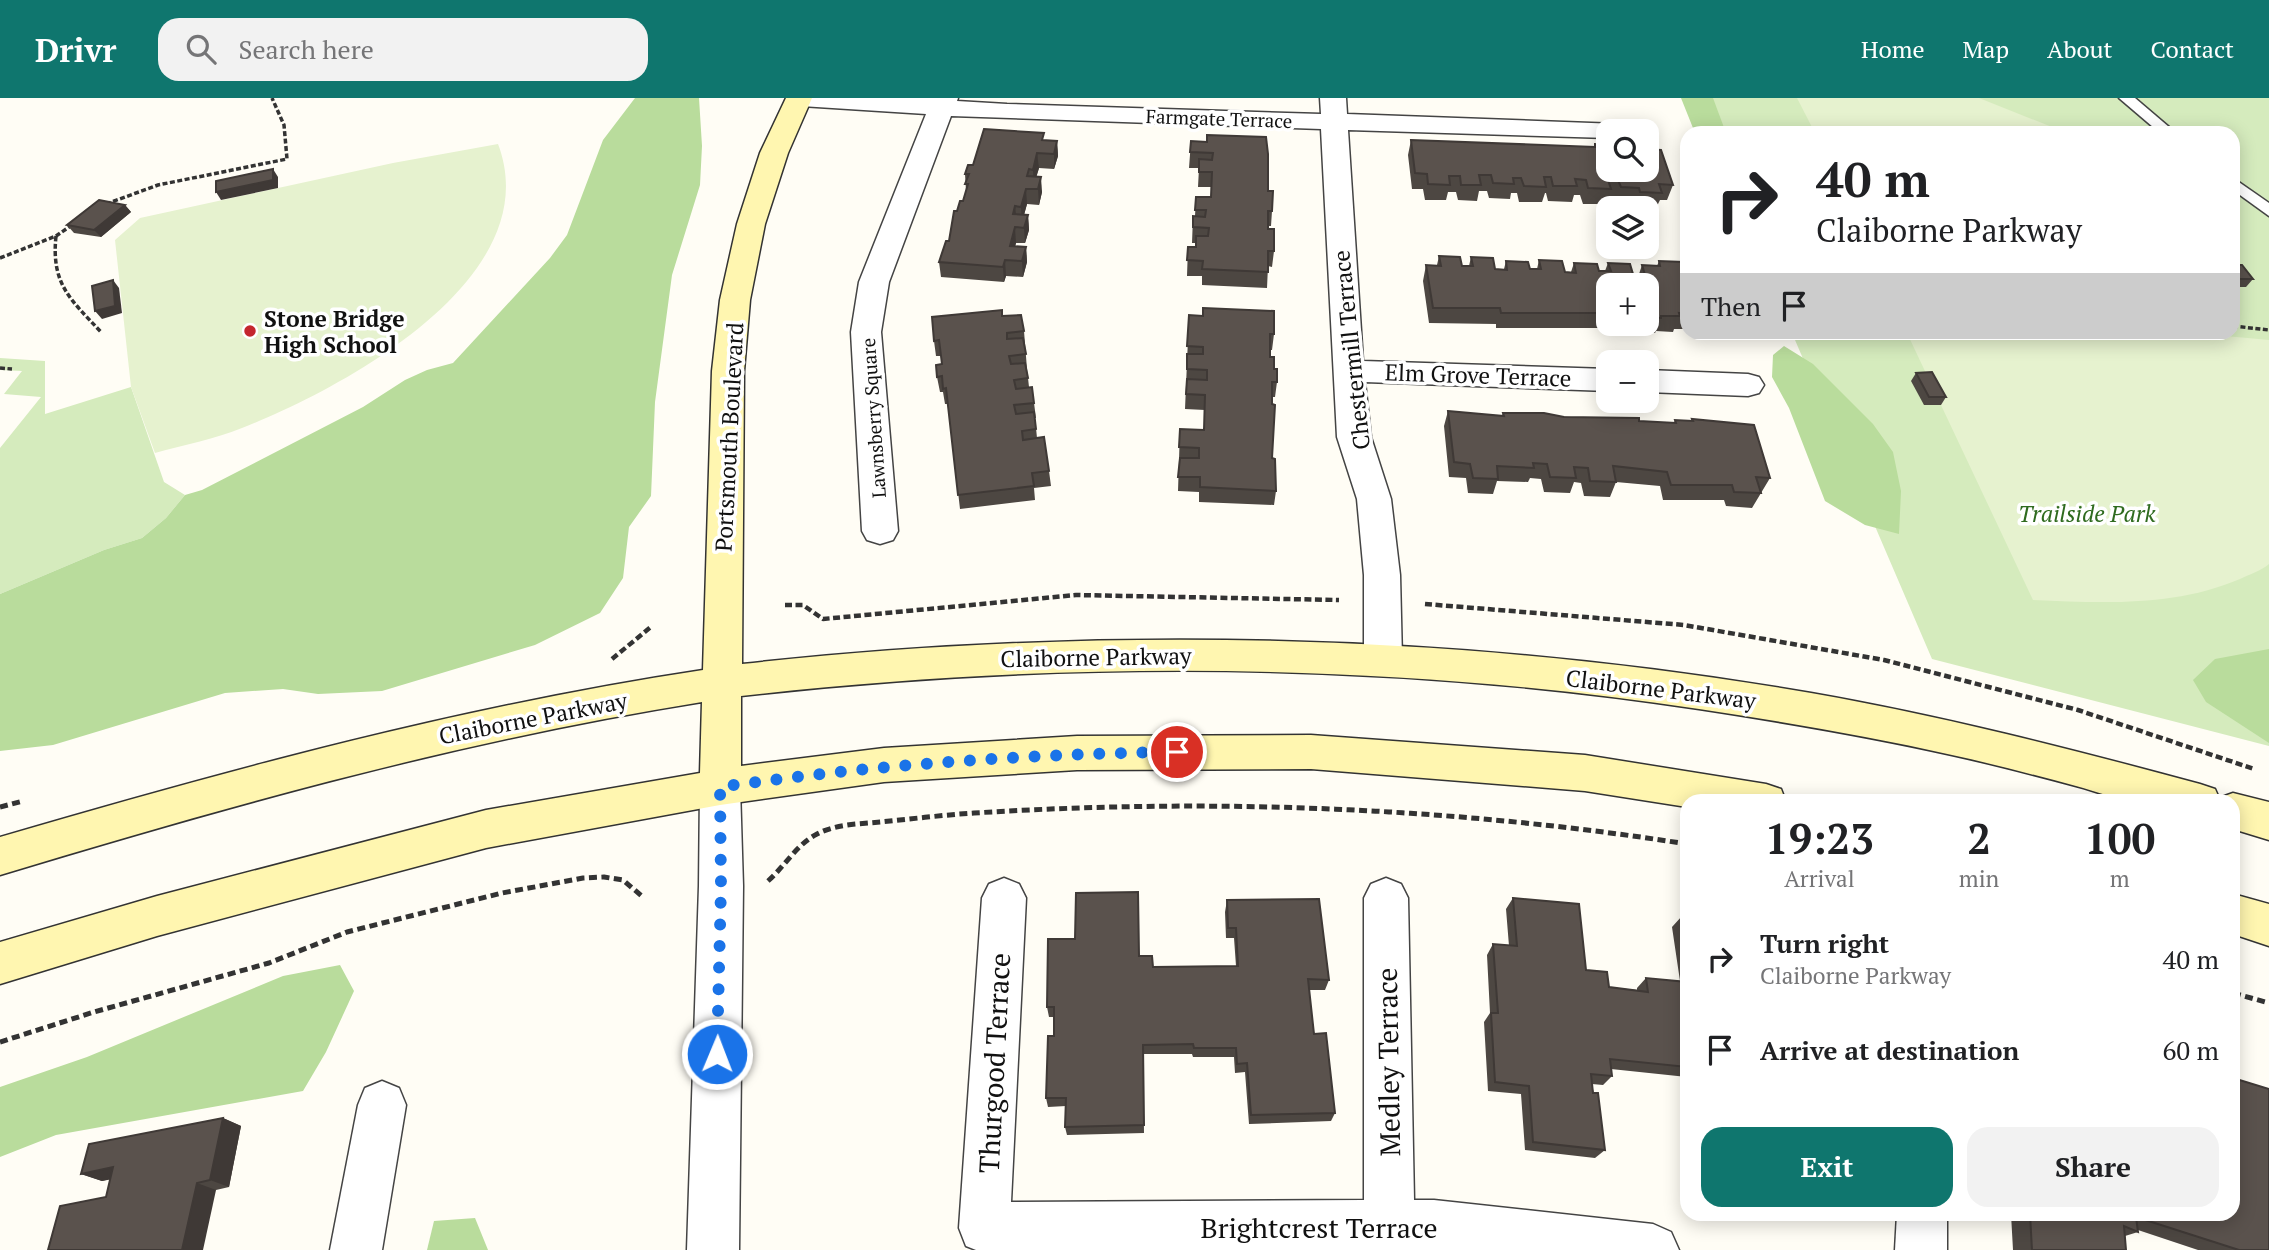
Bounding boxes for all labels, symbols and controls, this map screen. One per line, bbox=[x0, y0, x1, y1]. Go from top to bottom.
search box bbox=[158, 18, 648, 81]
text: Drivr bbox=[35, 28, 116, 71]
icon: search bbox=[182, 30, 220, 68]
text: Search here bbox=[238, 32, 374, 66]
text: Home bbox=[1861, 33, 1925, 65]
text: Map bbox=[1963, 33, 2009, 65]
text: About bbox=[2047, 33, 2113, 65]
text: Contact bbox=[2151, 33, 2234, 65]
street label: Farmgate Terrace bbox=[1145, 103, 1293, 133]
map controls bbox=[1596, 119, 1659, 413]
button: search bbox=[1596, 119, 1659, 182]
text: 40 m bbox=[1816, 146, 1930, 211]
icon: right bbox=[1701, 154, 1792, 245]
button: layers bbox=[1596, 196, 1659, 259]
text: Claiborne Parkway bbox=[1816, 209, 2082, 251]
street label: Chestermill Terrace bbox=[1325, 249, 1377, 451]
button: + bbox=[1596, 273, 1659, 336]
icon: arrive bbox=[1775, 287, 1813, 325]
text: Then bbox=[1701, 289, 1761, 323]
place label: Stone Bridge High School bbox=[264, 303, 405, 360]
street label: Portsmouth Boulevard bbox=[708, 321, 750, 552]
marker: Stone Bridge High School bbox=[242, 323, 258, 339]
street label: Lawnsberry Square bbox=[855, 337, 891, 499]
button: − bbox=[1596, 350, 1659, 413]
street label: Elm Grove Terrace bbox=[1384, 356, 1572, 394]
park label: Trailside Park bbox=[2018, 498, 2157, 529]
street label: Claiborne Parkway bbox=[1000, 640, 1192, 674]
street label: Claiborne Parkway bbox=[1564, 662, 1758, 716]
street label: Claiborne Parkway bbox=[436, 684, 630, 751]
pin bbox=[1147, 722, 1207, 782]
icon: arrive bbox=[1158, 733, 1196, 771]
text: 19:23 bbox=[1765, 810, 1874, 866]
text: 2 bbox=[1967, 810, 1991, 866]
text: 100 bbox=[2084, 810, 2155, 866]
text: Arrival bbox=[1784, 863, 1855, 894]
text: min bbox=[1959, 863, 1999, 894]
text: m bbox=[2110, 863, 2130, 894]
text: Turn right bbox=[1760, 926, 1889, 960]
icon: right bbox=[1701, 940, 1739, 978]
text: 40 m bbox=[2163, 942, 2219, 976]
street label: Thurgood Terrace bbox=[970, 952, 1018, 1174]
text: Claiborne Parkway bbox=[1760, 960, 1951, 991]
street label: Medley Terrace bbox=[1368, 967, 1408, 1157]
position arrow bbox=[680, 1017, 754, 1091]
icon: arrive bbox=[1701, 1031, 1739, 1069]
text: Arrive at destination bbox=[1760, 1033, 2019, 1067]
text: 60 m bbox=[2163, 1033, 2219, 1067]
button: Exit bbox=[1701, 1127, 1953, 1207]
button: Share bbox=[1967, 1127, 2219, 1207]
street label: Brightcrest Terrace bbox=[1200, 1209, 1438, 1246]

